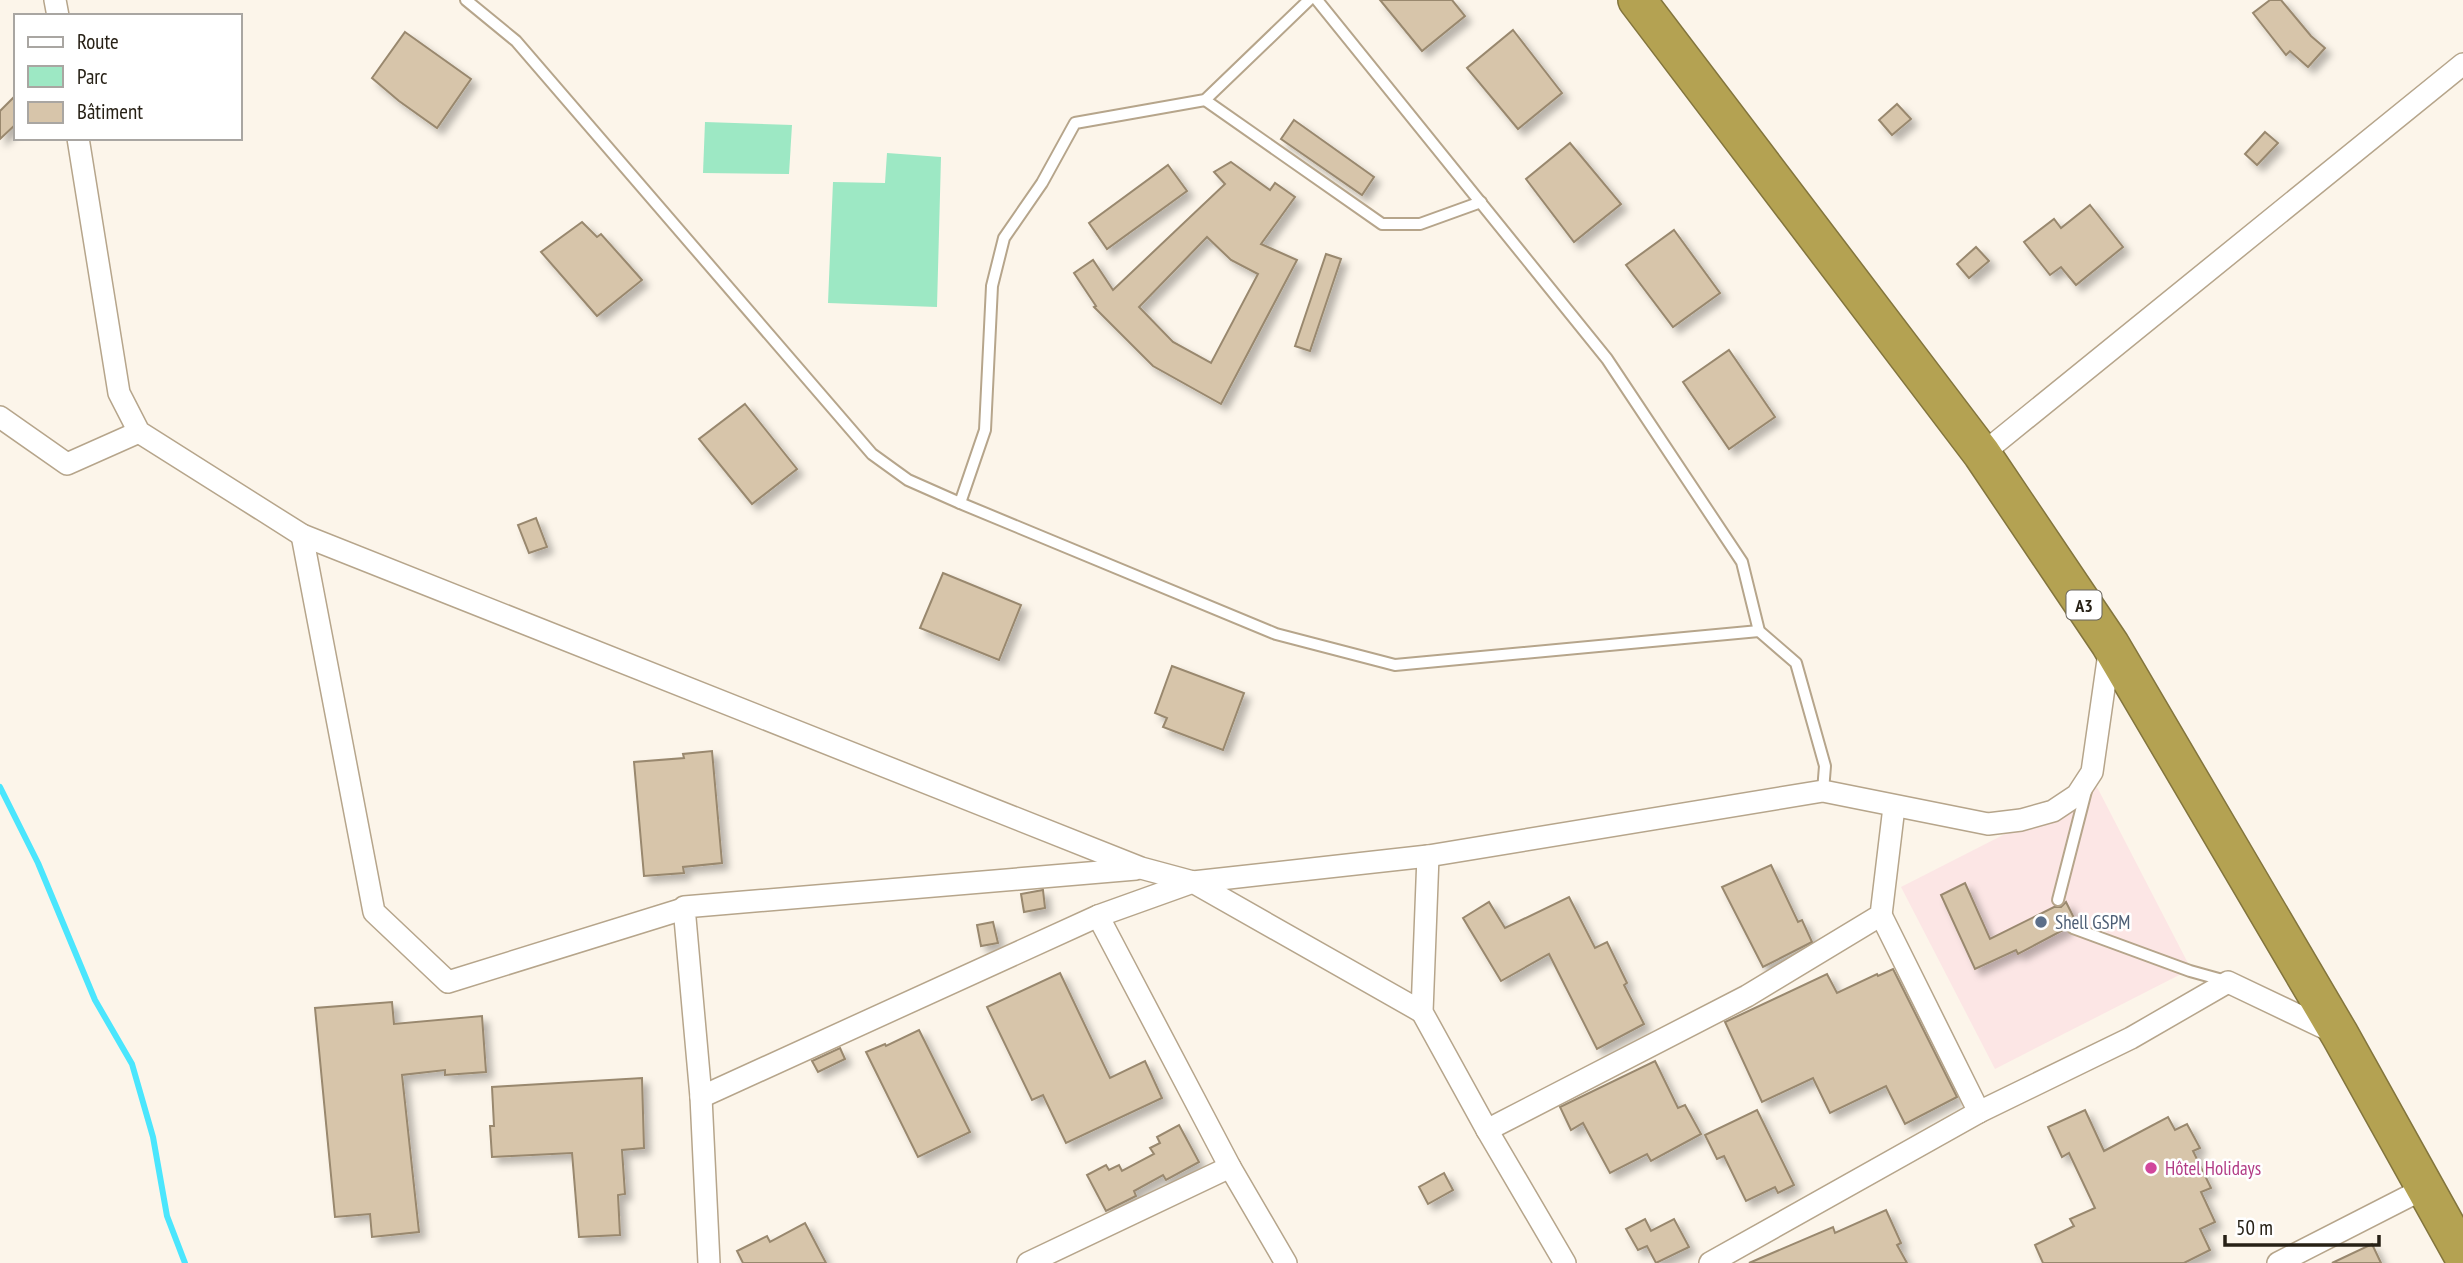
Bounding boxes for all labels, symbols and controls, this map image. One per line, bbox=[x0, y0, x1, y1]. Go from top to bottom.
legend bbox=[14, 14, 242, 140]
text: Route bbox=[77, 28, 119, 55]
text: Parc bbox=[77, 63, 108, 90]
text: Bâtiment bbox=[77, 98, 143, 125]
road number: A3 bbox=[2066, 590, 2102, 620]
place label: Shell GSPM bbox=[2055, 910, 2130, 934]
marker: Shell GSPM bbox=[2033, 914, 2049, 930]
place label: Hôtel Holidays bbox=[2165, 1156, 2261, 1180]
marker: Hôtel Holidays bbox=[2143, 1160, 2159, 1176]
scale bar bbox=[2225, 1204, 2379, 1248]
text: 50 m bbox=[2236, 1214, 2273, 1241]

